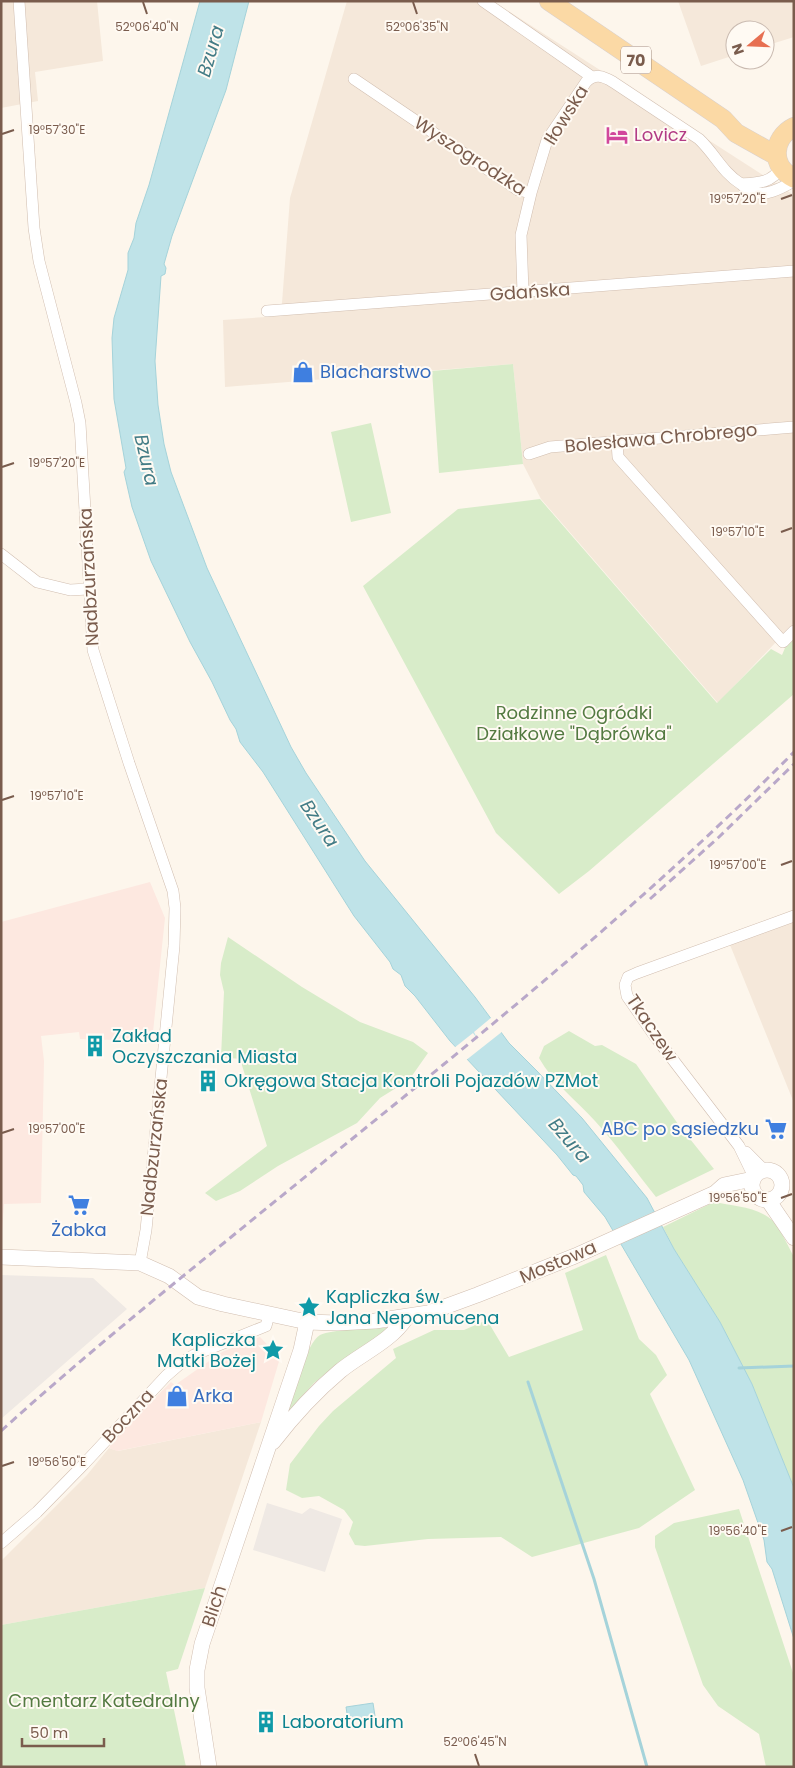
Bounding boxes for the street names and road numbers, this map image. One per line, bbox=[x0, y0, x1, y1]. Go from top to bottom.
road number: 70 bbox=[621, 46, 651, 74]
street label: Iłowska bbox=[537, 80, 594, 149]
street label: Wyszogrodzka bbox=[409, 110, 531, 201]
street label: Gdańska bbox=[489, 276, 571, 307]
street label: Bolesława Chrobrego bbox=[564, 417, 758, 458]
street label: Nadbzurzańska bbox=[72, 507, 105, 647]
street label: Tkaczew bbox=[621, 989, 684, 1066]
street label: Nadbzurzańska bbox=[134, 1077, 173, 1217]
street label: Mostowa bbox=[515, 1234, 600, 1289]
street label: Boczna bbox=[96, 1383, 159, 1448]
street label: Blich bbox=[195, 1582, 232, 1630]

